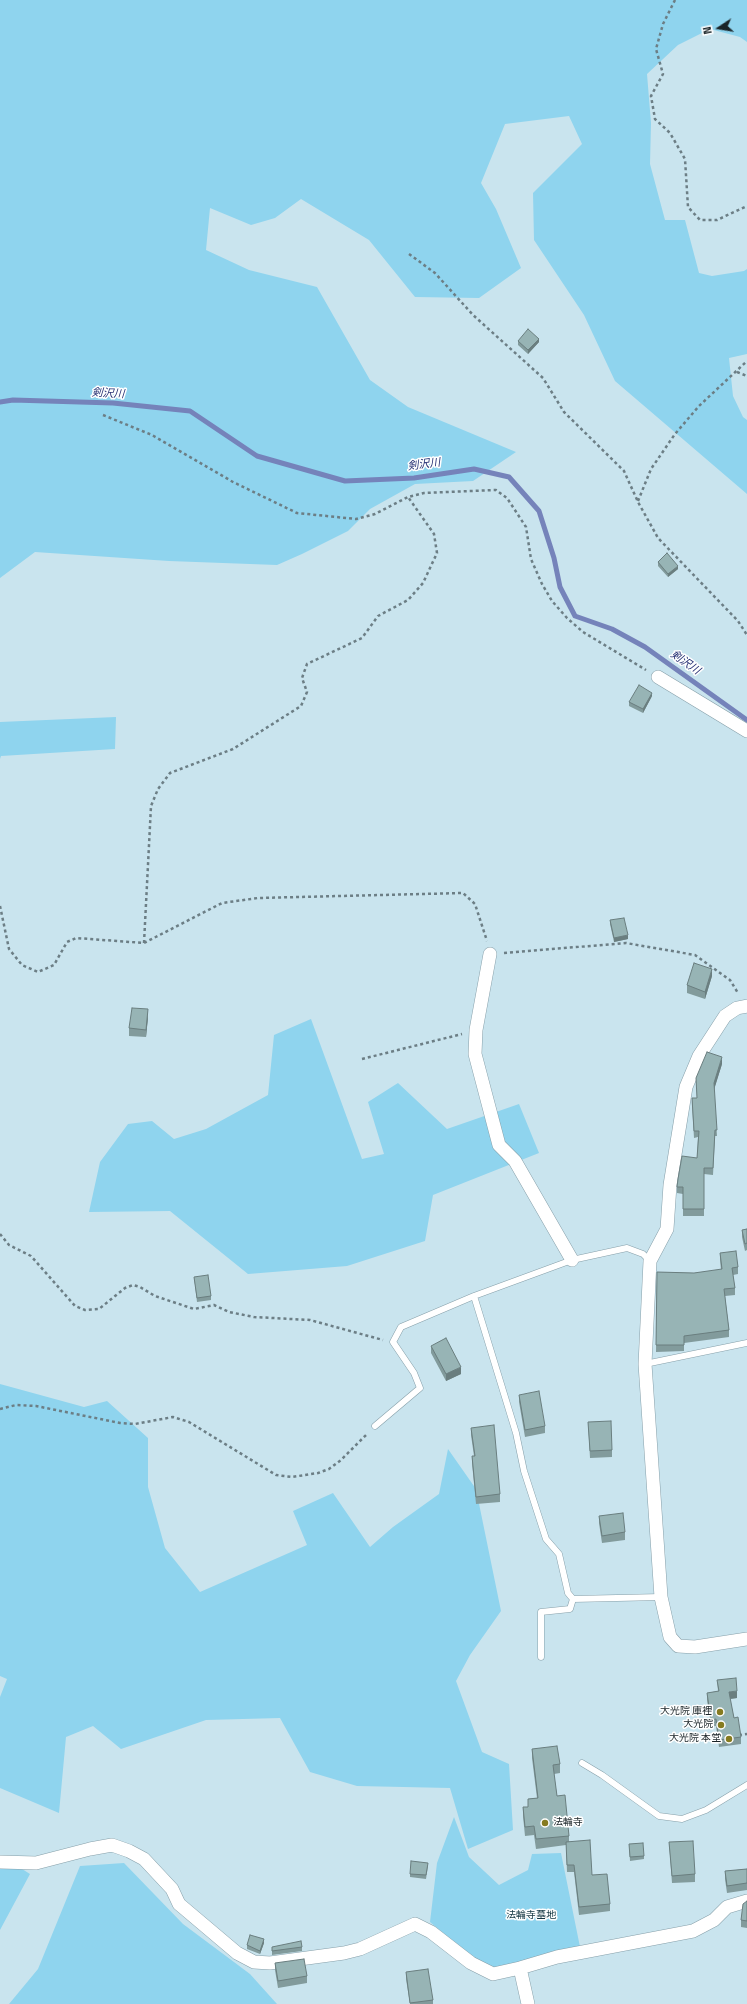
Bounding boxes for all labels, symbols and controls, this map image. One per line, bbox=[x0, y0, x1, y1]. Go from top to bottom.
north arrow bbox=[699, 8, 739, 48]
text: N bbox=[699, 25, 716, 36]
water label: 剣沢川 bbox=[91, 387, 125, 401]
water label: 剣沢川 bbox=[407, 456, 441, 474]
water label: 剣沢川 bbox=[668, 648, 702, 678]
place label: 大光院 庫裡 bbox=[660, 1706, 712, 1718]
marker: 大光院 庫裡 bbox=[715, 1707, 725, 1717]
place label: 大光院 bbox=[683, 1719, 713, 1731]
marker: 大光院 bbox=[716, 1720, 726, 1730]
place label: 大光院 本堂 bbox=[669, 1733, 721, 1745]
marker: 大光院 本堂 bbox=[724, 1734, 734, 1744]
place label: 法輪寺 bbox=[553, 1817, 583, 1829]
marker: 法輪寺 bbox=[540, 1818, 550, 1828]
park label: 法輪寺墓地 bbox=[506, 1910, 556, 1922]

